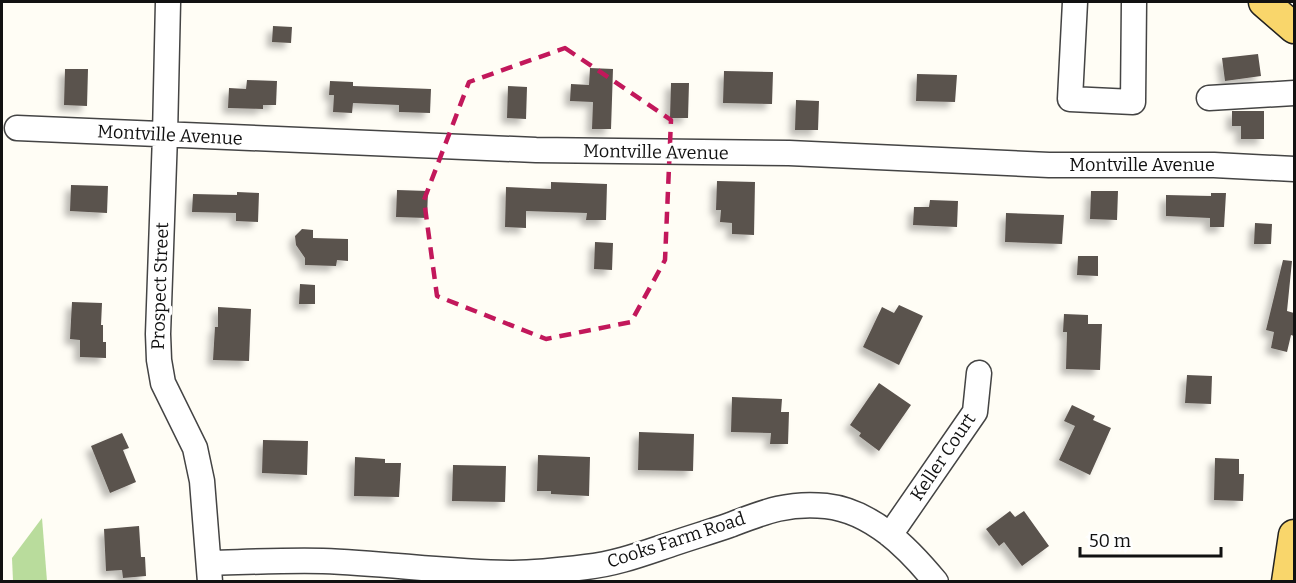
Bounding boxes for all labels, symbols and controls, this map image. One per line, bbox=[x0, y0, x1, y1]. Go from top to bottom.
street label: Montville Avenue bbox=[97, 120, 243, 150]
street label: Montville Avenue bbox=[583, 140, 729, 164]
street label: Montville Avenue bbox=[1069, 154, 1215, 176]
street label: Prospect Street bbox=[147, 221, 173, 350]
street label: Keller Court bbox=[906, 409, 981, 505]
street label: Cooks Farm Road bbox=[604, 507, 748, 573]
scale bar bbox=[1080, 520, 1221, 558]
text: 50 m bbox=[1089, 530, 1131, 552]

